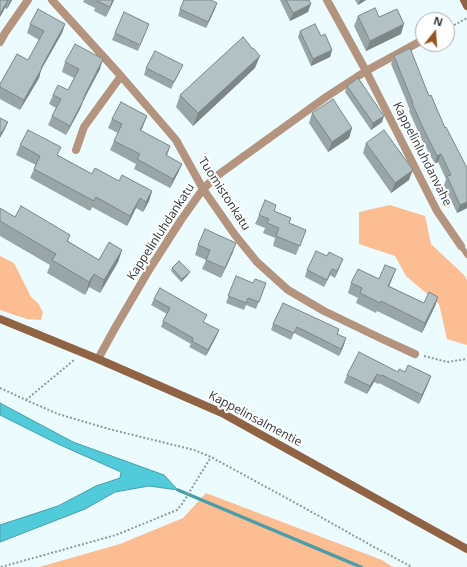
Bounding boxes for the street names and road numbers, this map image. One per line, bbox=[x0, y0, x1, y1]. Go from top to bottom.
street label: Kappelinluhdanvahe bbox=[390, 100, 454, 208]
street label: Tuomistonkatu bbox=[195, 155, 253, 233]
street label: Kappelinluhdankatu bbox=[124, 181, 198, 283]
street label: Kappelinsalmentie bbox=[206, 388, 304, 450]

